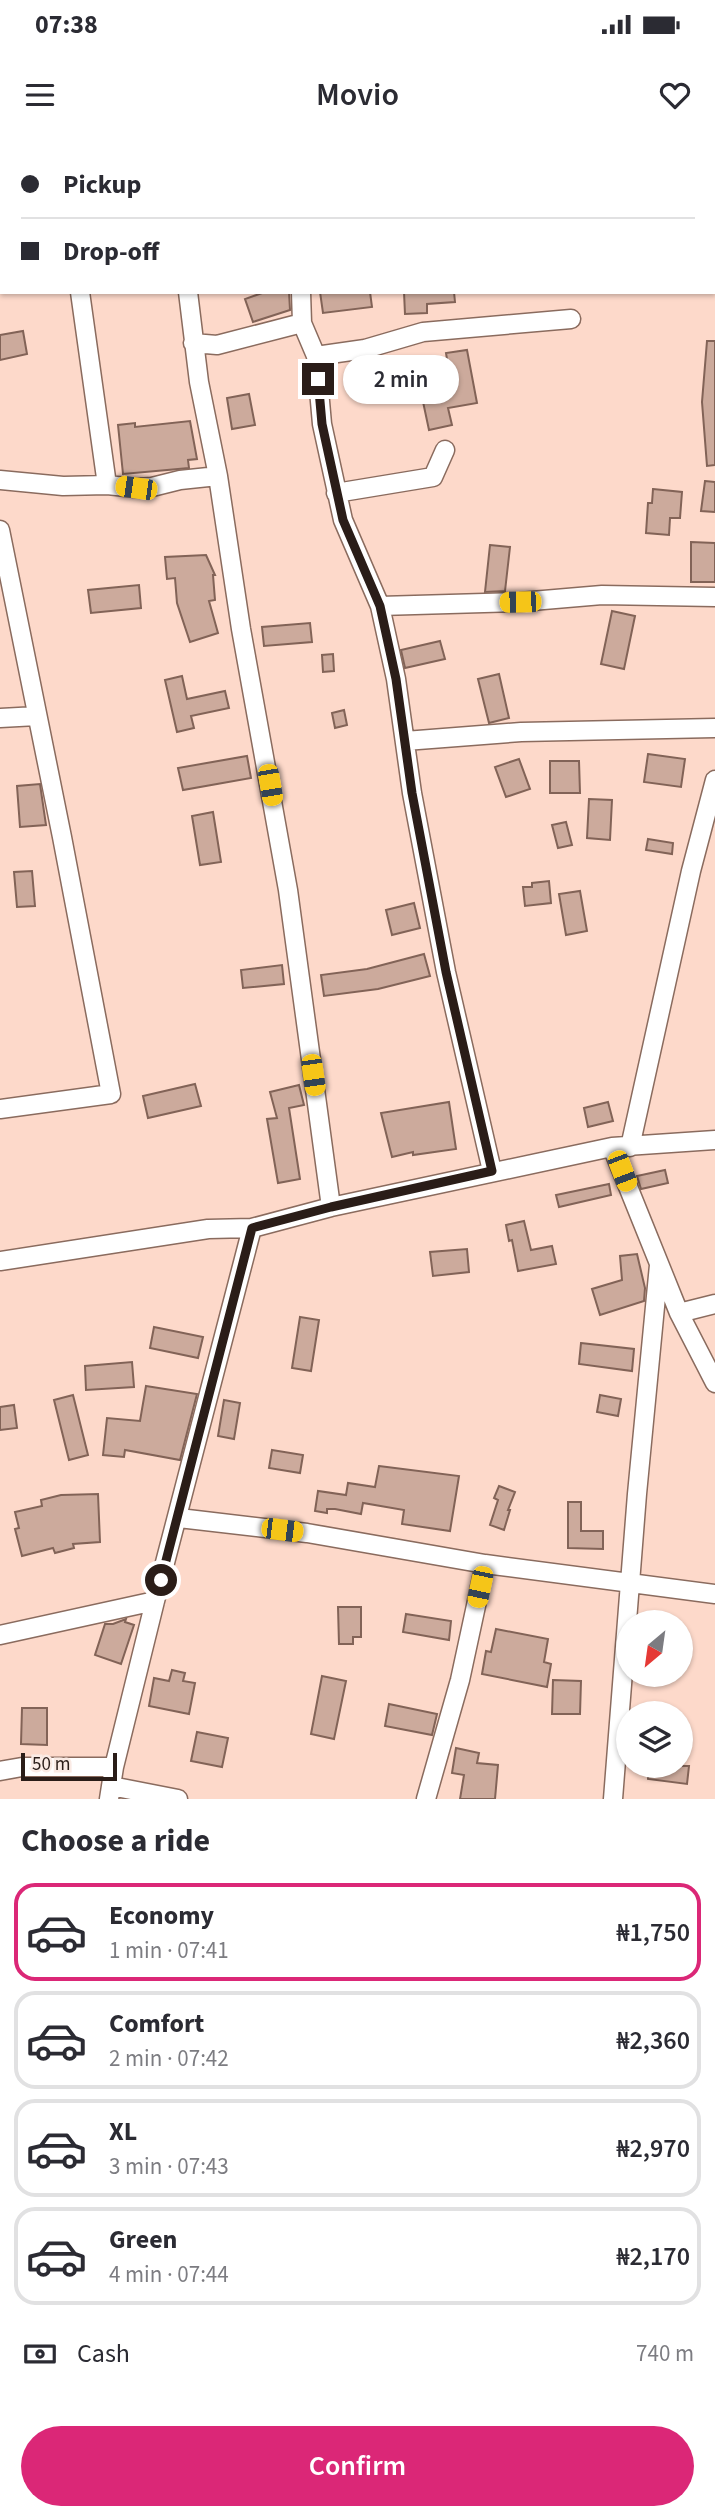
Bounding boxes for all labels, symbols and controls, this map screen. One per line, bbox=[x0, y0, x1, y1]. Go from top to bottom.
text: 07:38 bbox=[35, 6, 98, 43]
text: Movio bbox=[316, 72, 399, 118]
icon: menu bbox=[21, 76, 59, 114]
icon: heart bbox=[656, 76, 694, 114]
text: Pickup bbox=[63, 166, 141, 203]
text: Drop-off bbox=[63, 233, 159, 270]
callout: 2 min bbox=[342, 355, 458, 404]
route end bbox=[302, 363, 334, 395]
text: 2 min bbox=[374, 363, 428, 396]
car bbox=[114, 475, 159, 501]
car bbox=[499, 591, 542, 613]
car bbox=[257, 762, 284, 808]
car bbox=[300, 1053, 327, 1097]
car bbox=[605, 1148, 640, 1194]
car bbox=[260, 1517, 305, 1543]
route start bbox=[145, 1564, 177, 1596]
car bbox=[466, 1564, 495, 1610]
north arrow bbox=[616, 1610, 693, 1687]
map controls bbox=[616, 1610, 693, 1778]
button: layers bbox=[616, 1701, 693, 1778]
scale bar bbox=[21, 1750, 117, 1782]
text: 50 m bbox=[32, 1751, 70, 1778]
text: Choose a ride bbox=[21, 1818, 210, 1864]
text: Economy bbox=[109, 1897, 214, 1934]
icon: car bbox=[25, 1901, 88, 1964]
text: ₦1,750 bbox=[616, 1914, 690, 1951]
text: 1 min · 07:41 bbox=[109, 1934, 229, 1967]
text: Comfort bbox=[109, 2005, 204, 2042]
icon: car bbox=[25, 2009, 88, 2072]
text: ₦2,360 bbox=[616, 2022, 690, 2059]
text: 2 min · 07:42 bbox=[109, 2042, 229, 2075]
text: XL bbox=[109, 2113, 137, 2150]
icon: car bbox=[25, 2117, 88, 2180]
text: ₦2,970 bbox=[616, 2130, 690, 2167]
text: 3 min · 07:43 bbox=[109, 2150, 229, 2183]
text: Green bbox=[109, 2221, 177, 2258]
icon: car bbox=[25, 2225, 88, 2288]
text: ₦2,170 bbox=[616, 2238, 690, 2275]
text: 4 min · 07:44 bbox=[109, 2258, 229, 2291]
icon: cash bbox=[21, 2335, 59, 2373]
text: Cash bbox=[77, 2335, 130, 2372]
text: 740 m bbox=[636, 2337, 694, 2370]
button: Confirm bbox=[21, 2426, 694, 2506]

